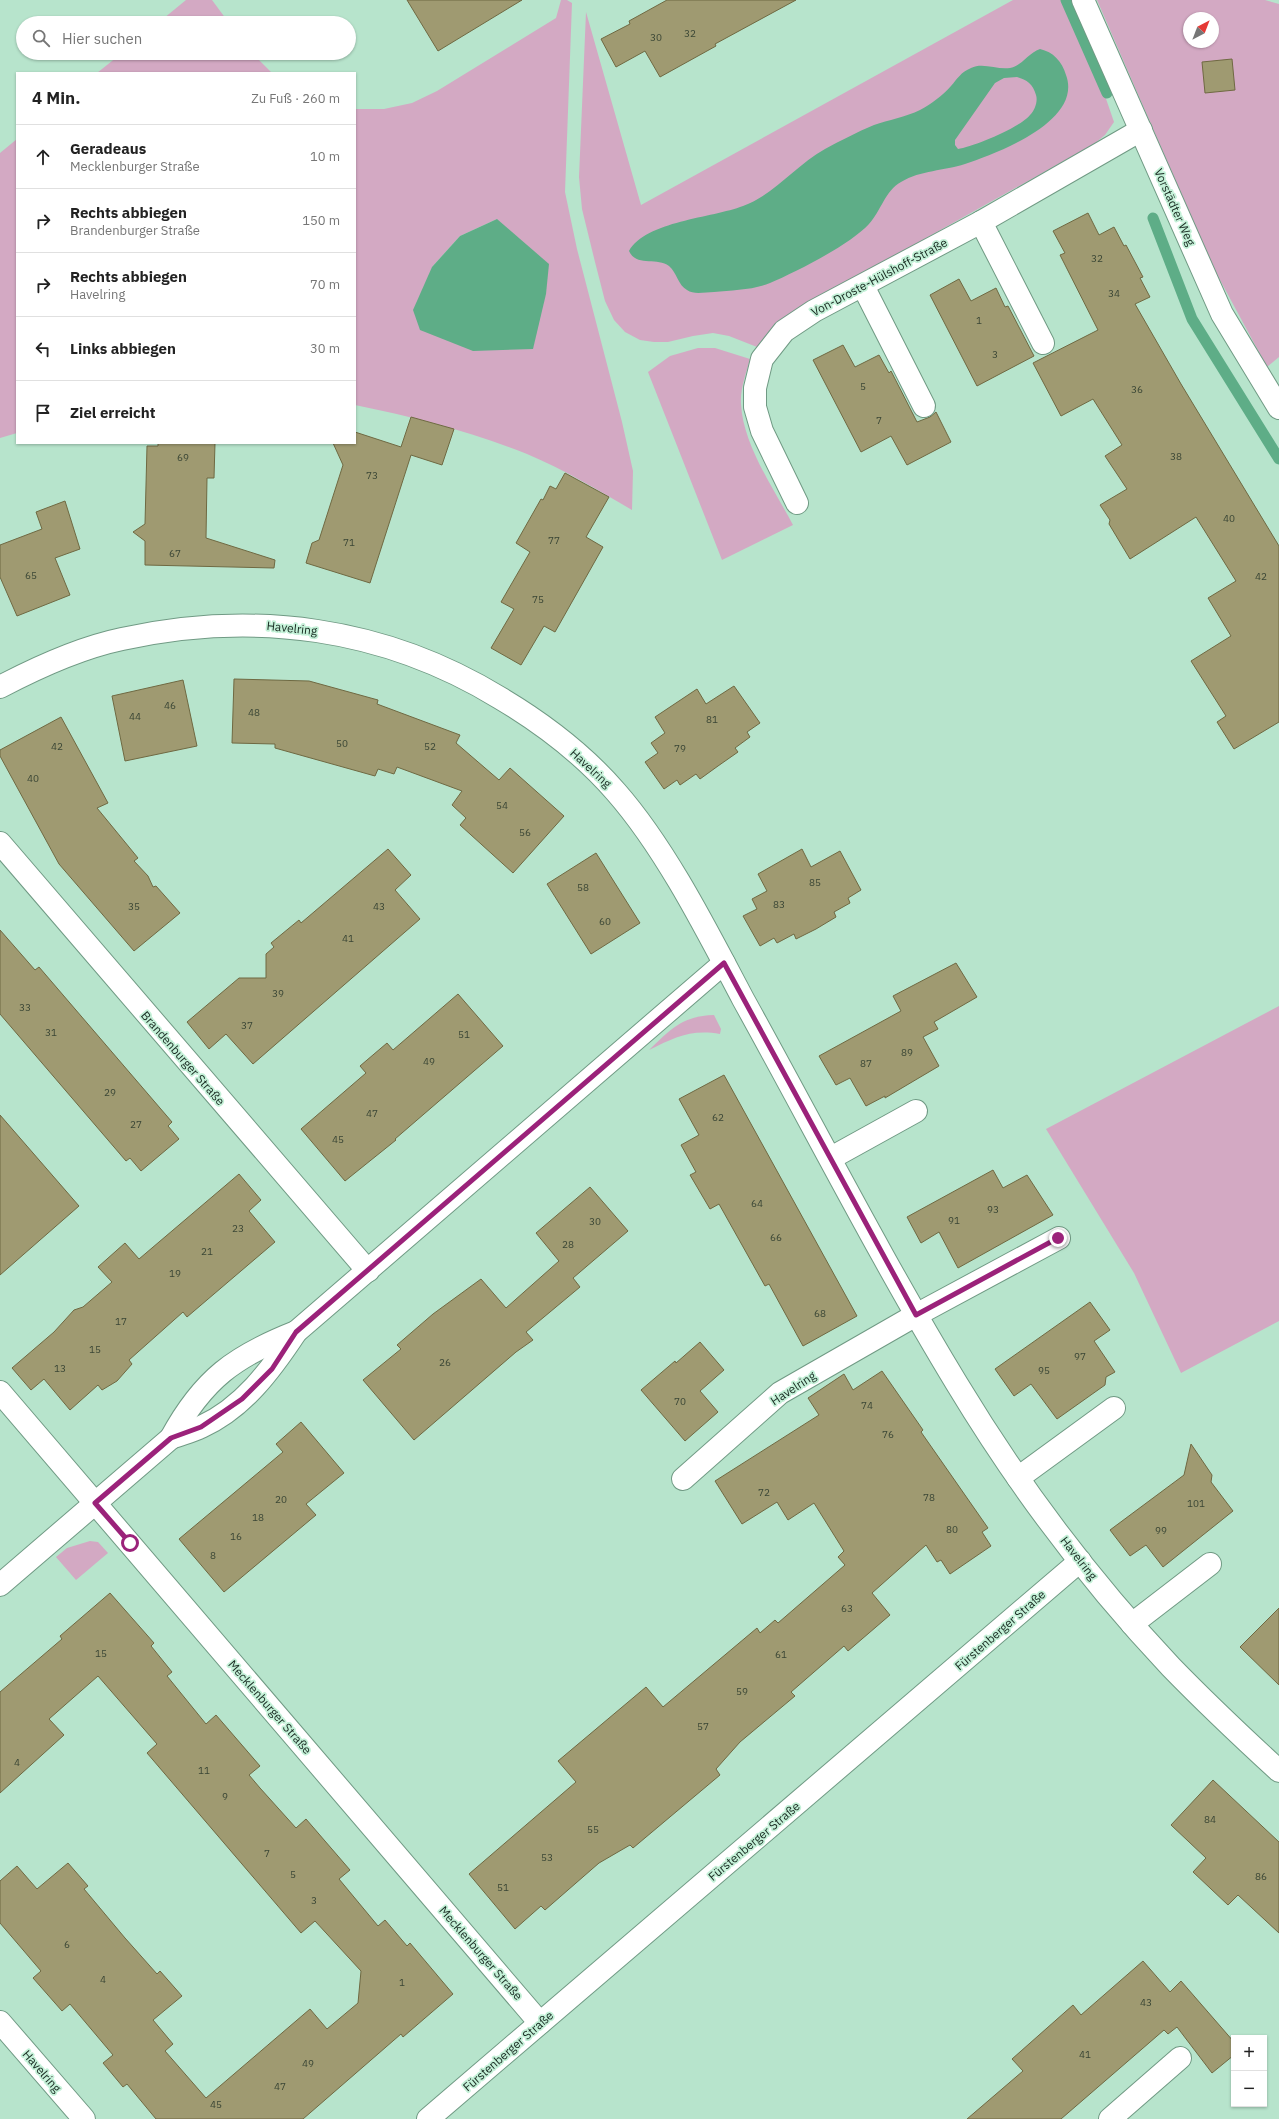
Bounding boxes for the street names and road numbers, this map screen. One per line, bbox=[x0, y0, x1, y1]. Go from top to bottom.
street label: Vorstädter Weg bbox=[1151, 166, 1199, 248]
street label: Von-Droste-Hülshoff-Straße bbox=[808, 234, 950, 319]
street label: Havelring bbox=[266, 618, 319, 638]
street label: Havelring bbox=[567, 745, 615, 791]
street label: Brandenburger Straße bbox=[138, 1008, 228, 1109]
street label: Havelring bbox=[768, 1367, 819, 1408]
street label: Havelring bbox=[1057, 1533, 1101, 1583]
street label: Fürstenberger Straße bbox=[952, 1586, 1049, 1673]
street label: Mecklenburger Straße bbox=[225, 1657, 315, 1757]
street label: Fürstenberger Straße bbox=[705, 1798, 803, 1884]
street label: Mecklenburger Straße bbox=[436, 1903, 526, 2003]
street label: Fürstenberger Straße bbox=[460, 2007, 557, 2094]
street label: Havelring bbox=[20, 2047, 65, 2096]

